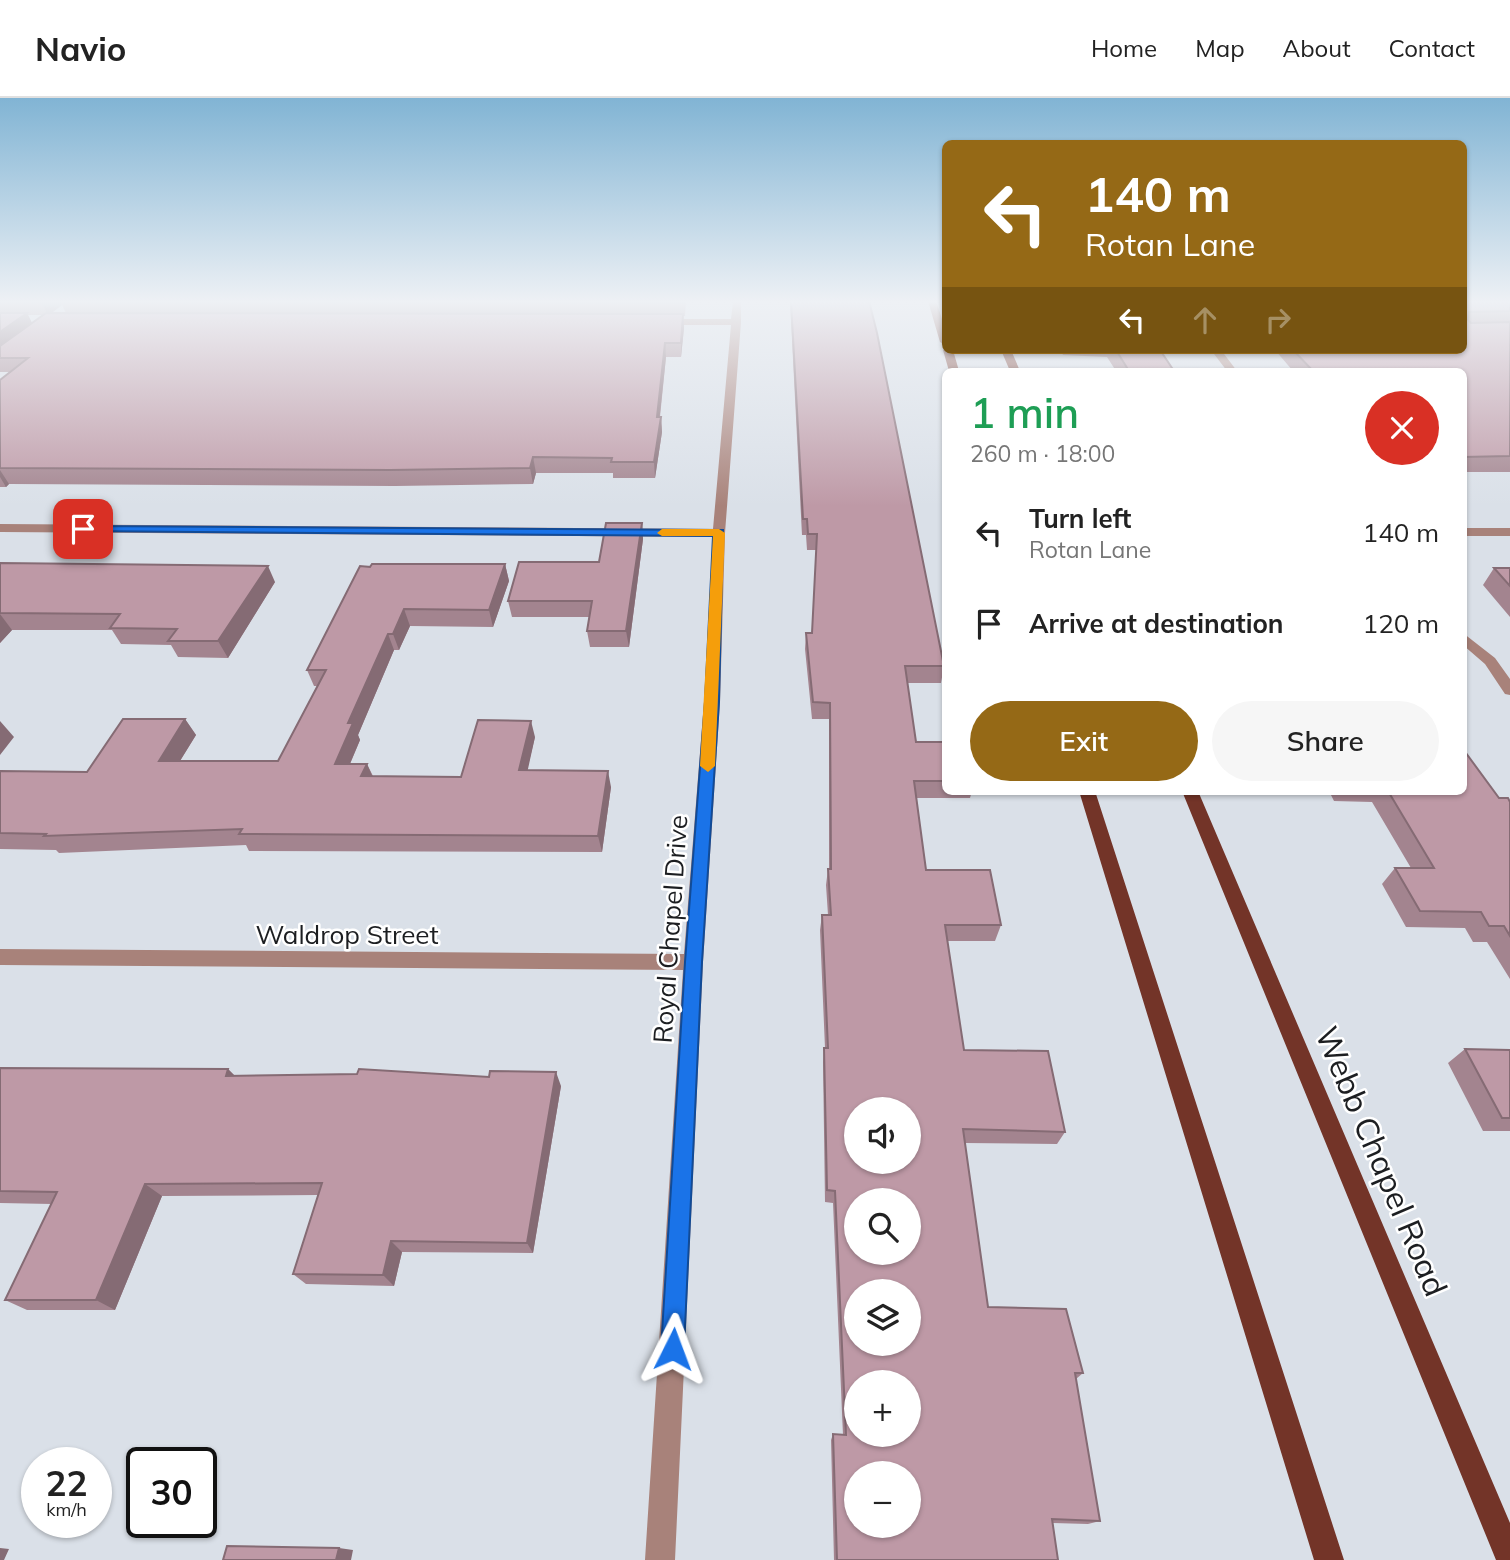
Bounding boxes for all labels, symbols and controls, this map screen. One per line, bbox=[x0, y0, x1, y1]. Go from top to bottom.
text: Navio bbox=[35, 28, 126, 69]
text: Home bbox=[1091, 33, 1157, 63]
text: Map bbox=[1195, 33, 1245, 63]
text: About bbox=[1283, 33, 1351, 63]
text: Contact bbox=[1389, 33, 1475, 63]
text: 140 m bbox=[1085, 163, 1231, 224]
icon: left bbox=[970, 168, 1061, 259]
text: Rotan Lane bbox=[1085, 224, 1255, 264]
icon: left bbox=[1113, 301, 1151, 339]
icon: ahead bbox=[1186, 301, 1224, 339]
icon: right bbox=[1259, 301, 1297, 339]
text: 1 min bbox=[970, 386, 1079, 439]
button: close bbox=[1365, 391, 1439, 465]
text: 260 m · 18:00 bbox=[970, 439, 1115, 468]
pin bbox=[53, 499, 113, 559]
text: Turn left bbox=[1029, 502, 1131, 535]
icon: arrive bbox=[64, 510, 102, 548]
icon: left bbox=[970, 514, 1008, 552]
text: 140 m bbox=[1363, 516, 1439, 549]
text: Rotan Lane bbox=[1029, 535, 1151, 564]
icon: arrive bbox=[970, 605, 1008, 643]
text: Arrive at destination bbox=[1029, 607, 1284, 640]
text: 120 m bbox=[1363, 607, 1439, 640]
button: Exit bbox=[970, 701, 1198, 781]
button: Share bbox=[1212, 701, 1439, 781]
street label: Royal Chapel Drive bbox=[646, 814, 694, 1044]
street label: Waldrop Street bbox=[255, 918, 439, 951]
street label: Webb Chapel Road bbox=[1307, 1020, 1457, 1302]
map controls bbox=[844, 1097, 921, 1538]
button: sound bbox=[844, 1097, 921, 1174]
button: search bbox=[844, 1188, 921, 1265]
button: layers bbox=[844, 1279, 921, 1356]
position arrow bbox=[636, 1312, 710, 1386]
button: + bbox=[844, 1370, 921, 1447]
speed limit sign: 30 bbox=[126, 1447, 217, 1538]
text: 22 bbox=[45, 1461, 88, 1505]
button: − bbox=[844, 1461, 921, 1538]
text: km/h bbox=[46, 1498, 87, 1521]

